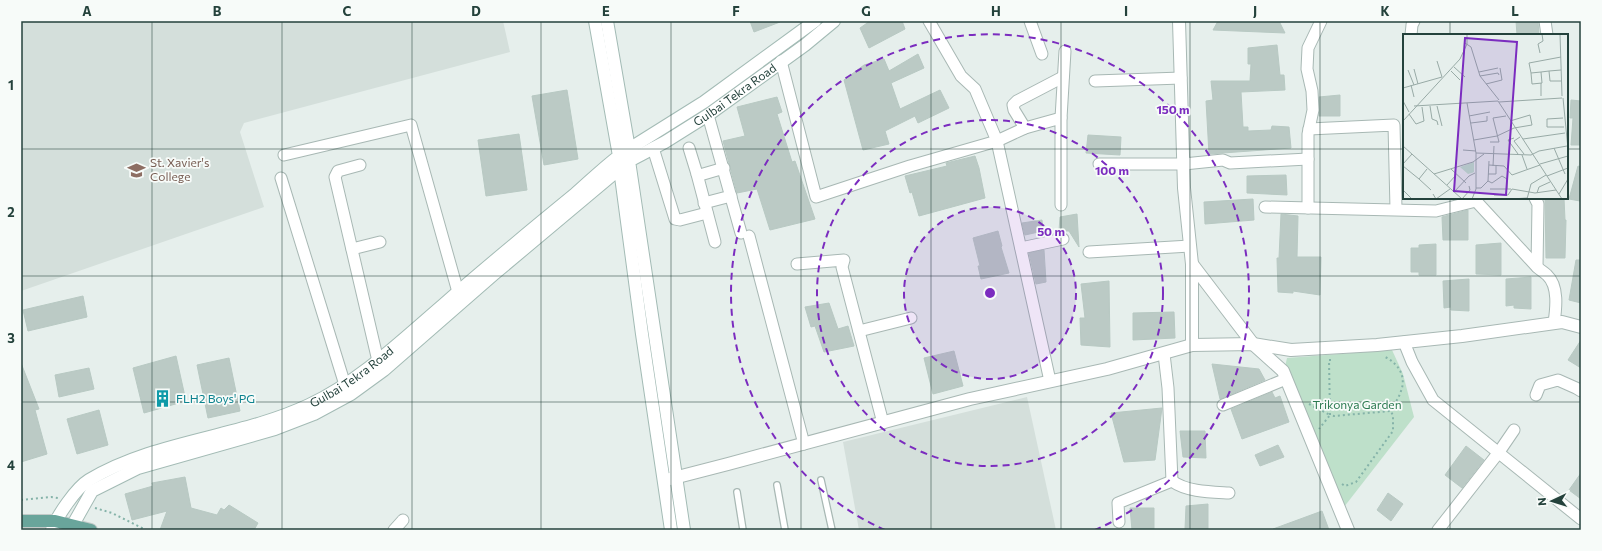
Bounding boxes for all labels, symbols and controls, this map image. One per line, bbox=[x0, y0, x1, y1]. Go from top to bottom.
text: A bbox=[82, 3, 92, 19]
text: B bbox=[213, 3, 222, 19]
text: C bbox=[343, 3, 352, 19]
text: D bbox=[471, 3, 481, 19]
text: E bbox=[602, 3, 610, 19]
text: F bbox=[732, 3, 740, 19]
text: G bbox=[861, 3, 871, 19]
text: H bbox=[991, 3, 1001, 19]
text: I bbox=[1124, 3, 1128, 19]
text: J bbox=[1253, 3, 1257, 19]
text: K bbox=[1380, 3, 1390, 19]
text: L bbox=[1511, 3, 1519, 19]
inset map bbox=[1403, 34, 1568, 199]
street label: Gulbai Tekra Road bbox=[690, 60, 779, 128]
text: 1 bbox=[8, 77, 14, 93]
text: 150 m bbox=[1156, 102, 1190, 116]
place label: St. Xavier's College bbox=[150, 155, 210, 183]
school or university icon: St. Xavier's College bbox=[127, 160, 147, 180]
text: 100 m bbox=[1095, 163, 1129, 177]
text: 2 bbox=[7, 204, 15, 220]
text: 50 m bbox=[1037, 224, 1065, 238]
centre of rings bbox=[983, 286, 997, 300]
text: 3 bbox=[7, 330, 15, 346]
street label: Gulbai Tekra Road bbox=[307, 343, 396, 410]
building icon: FLH2 Boys' PG bbox=[153, 389, 173, 409]
place label: FLH2 Boys' PG bbox=[176, 391, 255, 405]
park label: Trikonya Garden bbox=[1312, 397, 1402, 411]
text: 4 bbox=[7, 457, 15, 473]
north arrow bbox=[1532, 481, 1572, 521]
text: N bbox=[1535, 497, 1548, 506]

